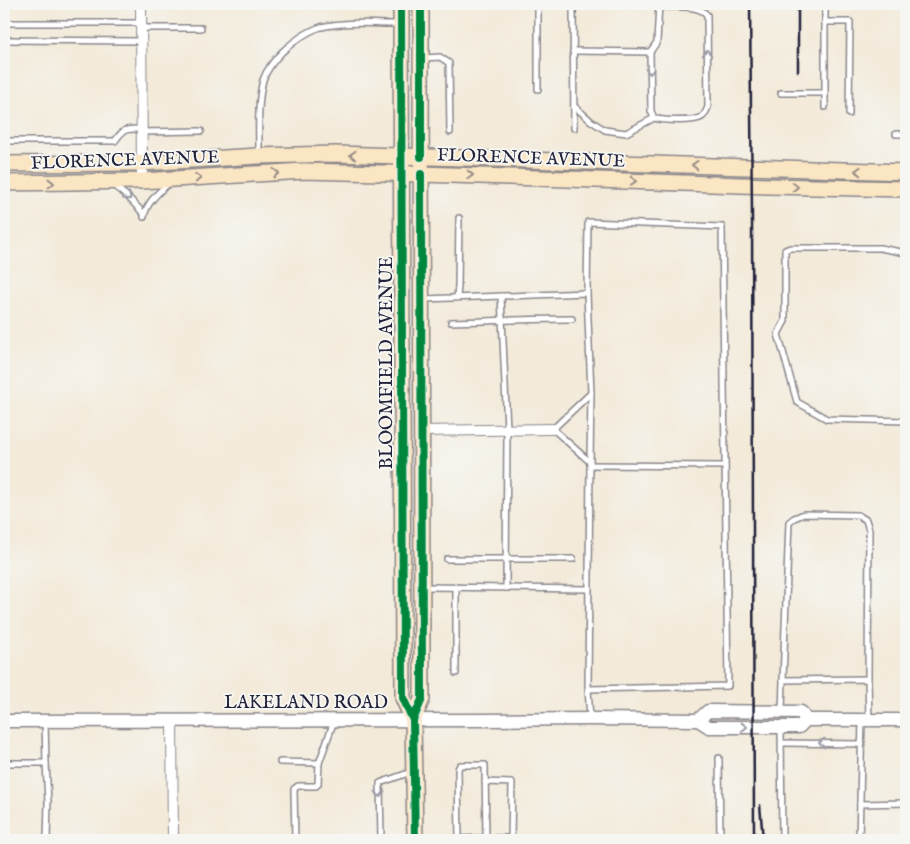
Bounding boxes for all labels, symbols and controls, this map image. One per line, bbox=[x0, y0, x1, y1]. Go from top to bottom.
one-way arrow bbox=[702, 49, 712, 56]
one-way arrow bbox=[645, 68, 655, 75]
street label: FLORENCE AVENUE bbox=[436, 144, 626, 174]
street label: FLORENCE AVENUE bbox=[30, 146, 220, 176]
one-way arrow bbox=[348, 149, 356, 160]
one-way arrow bbox=[691, 160, 699, 171]
one-way arrow bbox=[853, 165, 861, 176]
one-way arrow bbox=[273, 167, 281, 178]
one-way arrow bbox=[466, 170, 474, 181]
one-way arrow bbox=[194, 173, 202, 184]
one-way arrow bbox=[629, 176, 637, 187]
one-way arrow bbox=[48, 178, 56, 188]
one-way arrow bbox=[792, 182, 799, 192]
one-way arrow bbox=[122, 191, 131, 200]
street label: BLOOMFIELD AVENUE bbox=[376, 256, 399, 470]
street label: LAKELAND ROAD bbox=[224, 692, 388, 715]
one-way arrow bbox=[741, 722, 749, 732]
one-way arrow bbox=[817, 738, 825, 749]
one-way arrow bbox=[375, 790, 385, 798]

